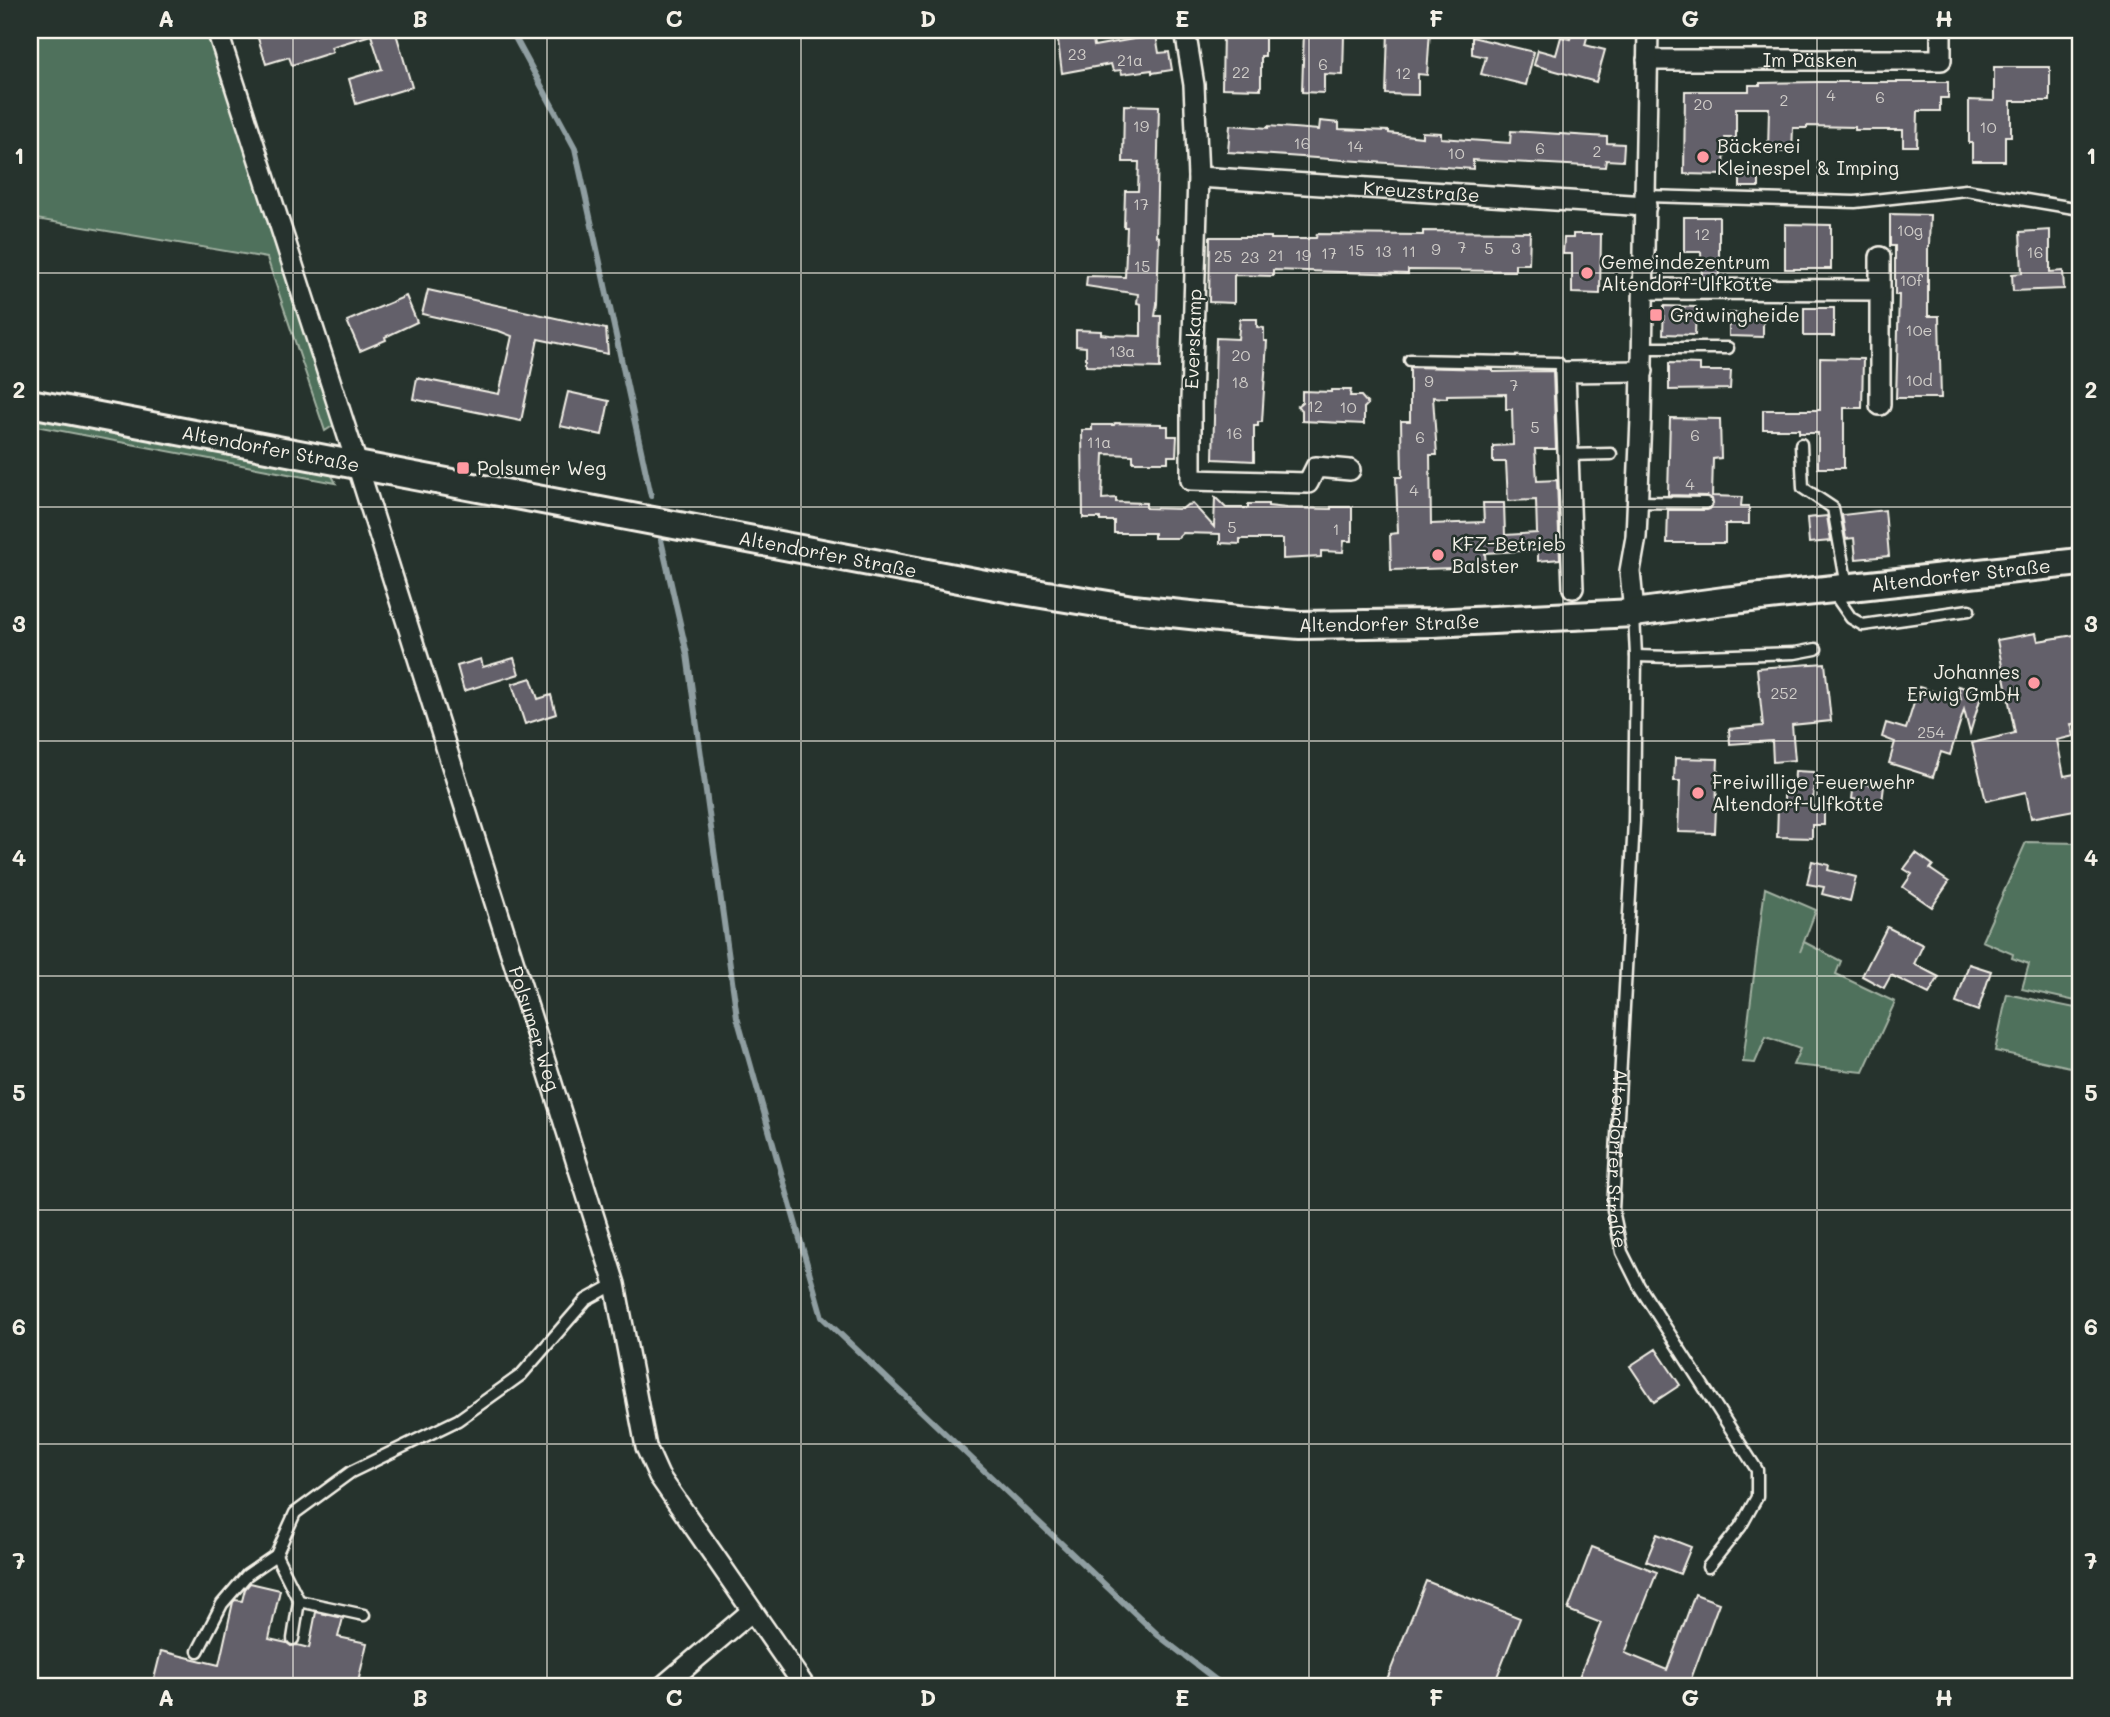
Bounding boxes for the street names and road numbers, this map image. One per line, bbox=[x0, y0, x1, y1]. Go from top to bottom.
street label: Im Päsken bbox=[1763, 47, 1857, 72]
street label: Kreuzstraße bbox=[1363, 175, 1481, 207]
street label: Everskamp bbox=[1178, 288, 1207, 390]
street label: Altendorfer Straße bbox=[180, 419, 362, 477]
street label: Altendorfer Straße bbox=[737, 525, 919, 583]
street label: Altendorfer Straße bbox=[1869, 552, 2052, 597]
street label: Altendorfer Straße bbox=[1299, 608, 1480, 637]
street label: Polsumer Weg bbox=[504, 963, 566, 1094]
street label: Altendorfer Straße bbox=[1601, 1068, 1634, 1250]

